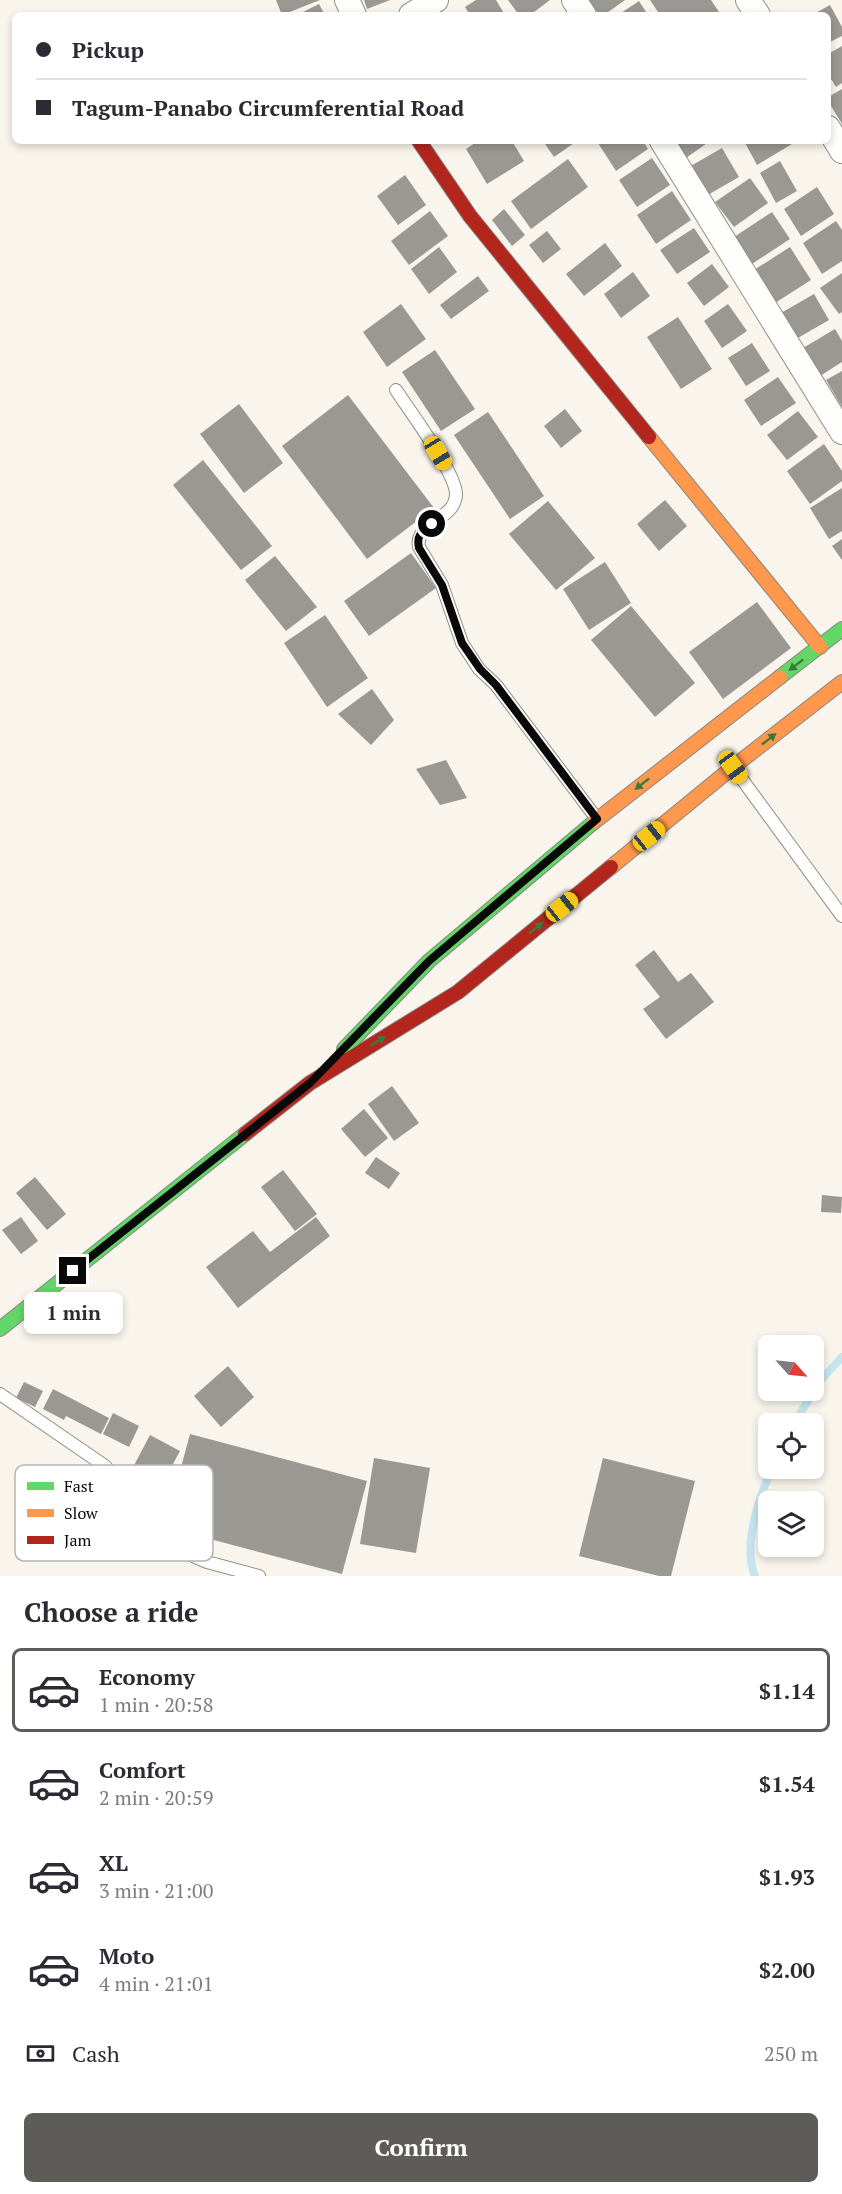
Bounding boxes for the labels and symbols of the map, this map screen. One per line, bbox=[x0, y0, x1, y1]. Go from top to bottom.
car bbox=[421, 433, 455, 473]
route start bbox=[418, 510, 445, 537]
one-way arrow bbox=[788, 659, 804, 672]
one-way arrow bbox=[761, 732, 777, 745]
car bbox=[715, 747, 751, 787]
one-way arrow bbox=[634, 778, 649, 790]
car bbox=[629, 818, 669, 854]
car bbox=[542, 889, 582, 925]
one-way arrow bbox=[528, 922, 543, 935]
one-way arrow bbox=[370, 1036, 386, 1047]
route end bbox=[59, 1257, 86, 1284]
callout: 1 min bbox=[23, 1292, 122, 1334]
north arrow bbox=[758, 1335, 824, 1401]
legend bbox=[15, 1465, 213, 1561]
text: Fast bbox=[64, 1475, 94, 1497]
text: Slow bbox=[64, 1502, 98, 1524]
text: Jam bbox=[64, 1529, 92, 1551]

